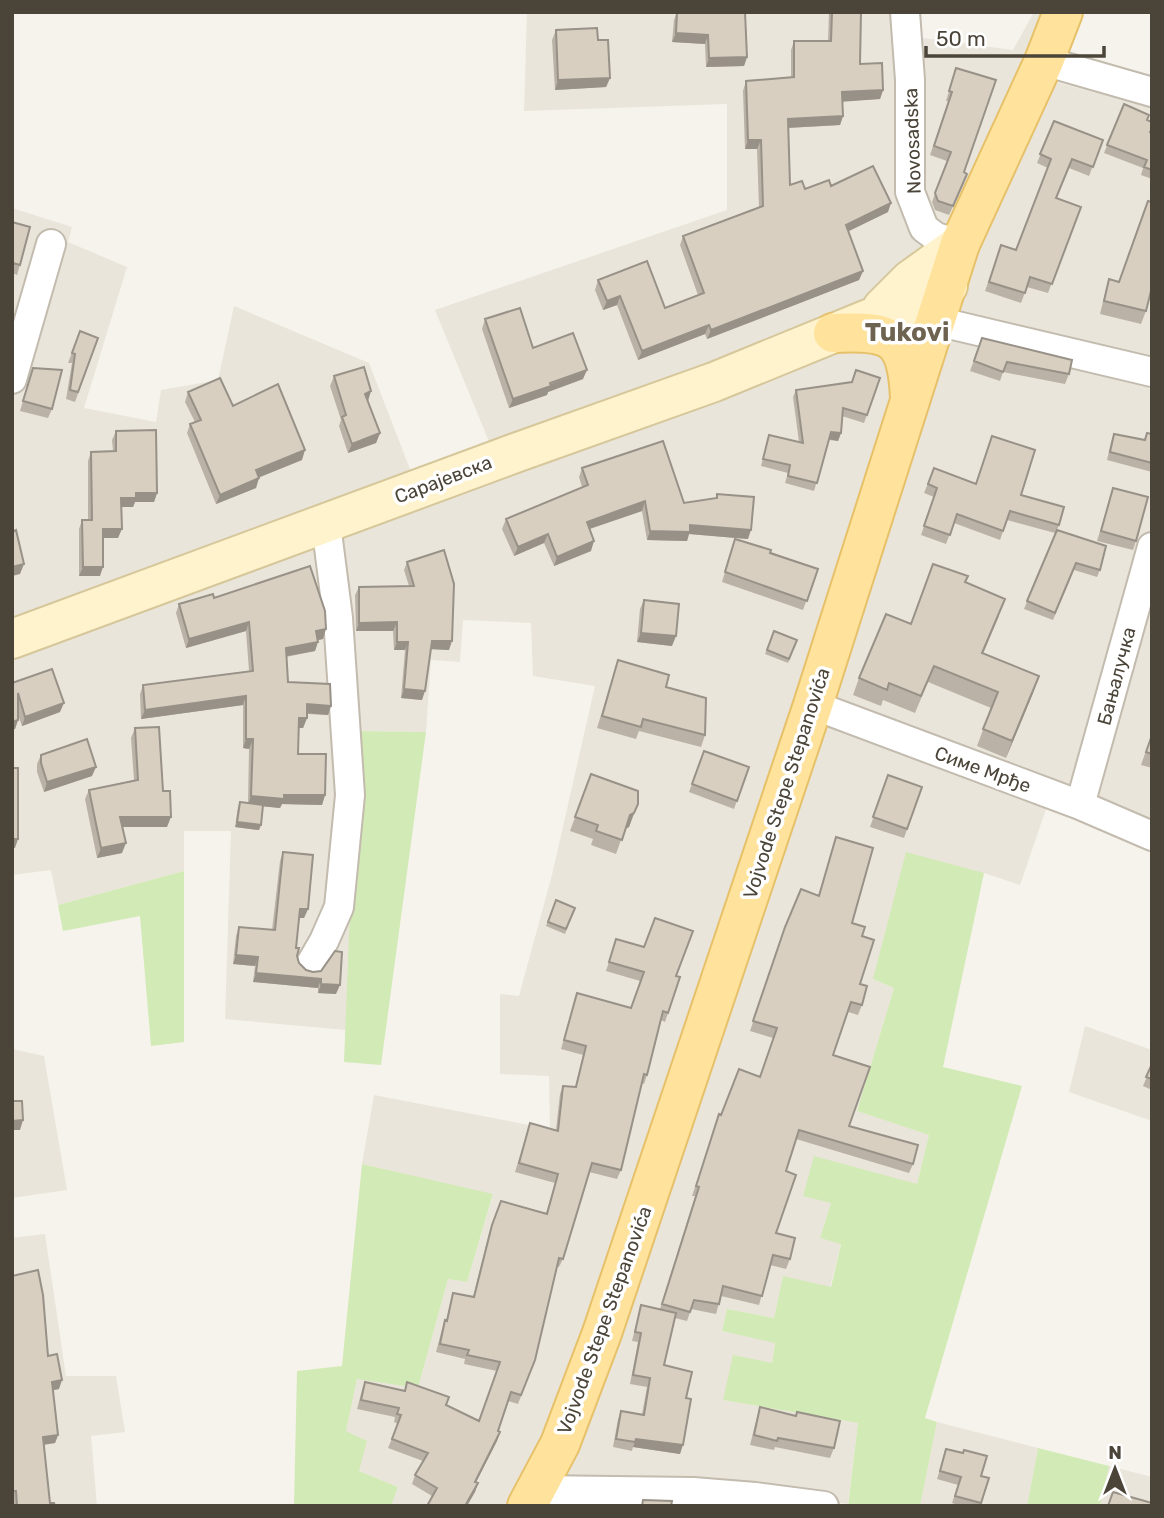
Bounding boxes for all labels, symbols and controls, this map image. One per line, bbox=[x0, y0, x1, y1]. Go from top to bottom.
scale bar bbox=[926, 14, 1104, 58]
text: 50 m bbox=[936, 26, 986, 51]
street label: Novosadska bbox=[899, 88, 926, 194]
district label: Tukovi bbox=[865, 317, 949, 348]
street label: Сарајевска bbox=[391, 450, 495, 509]
street label: Бањалучка bbox=[1092, 624, 1141, 728]
street label: Vojvode Stepe Stepanovića bbox=[738, 665, 835, 901]
street label: Симе Мрђе bbox=[932, 741, 1034, 798]
street label: Vojvode Stepe Stepanovića bbox=[552, 1203, 657, 1437]
north arrow bbox=[1080, 1434, 1150, 1504]
text: N bbox=[1108, 1441, 1122, 1464]

